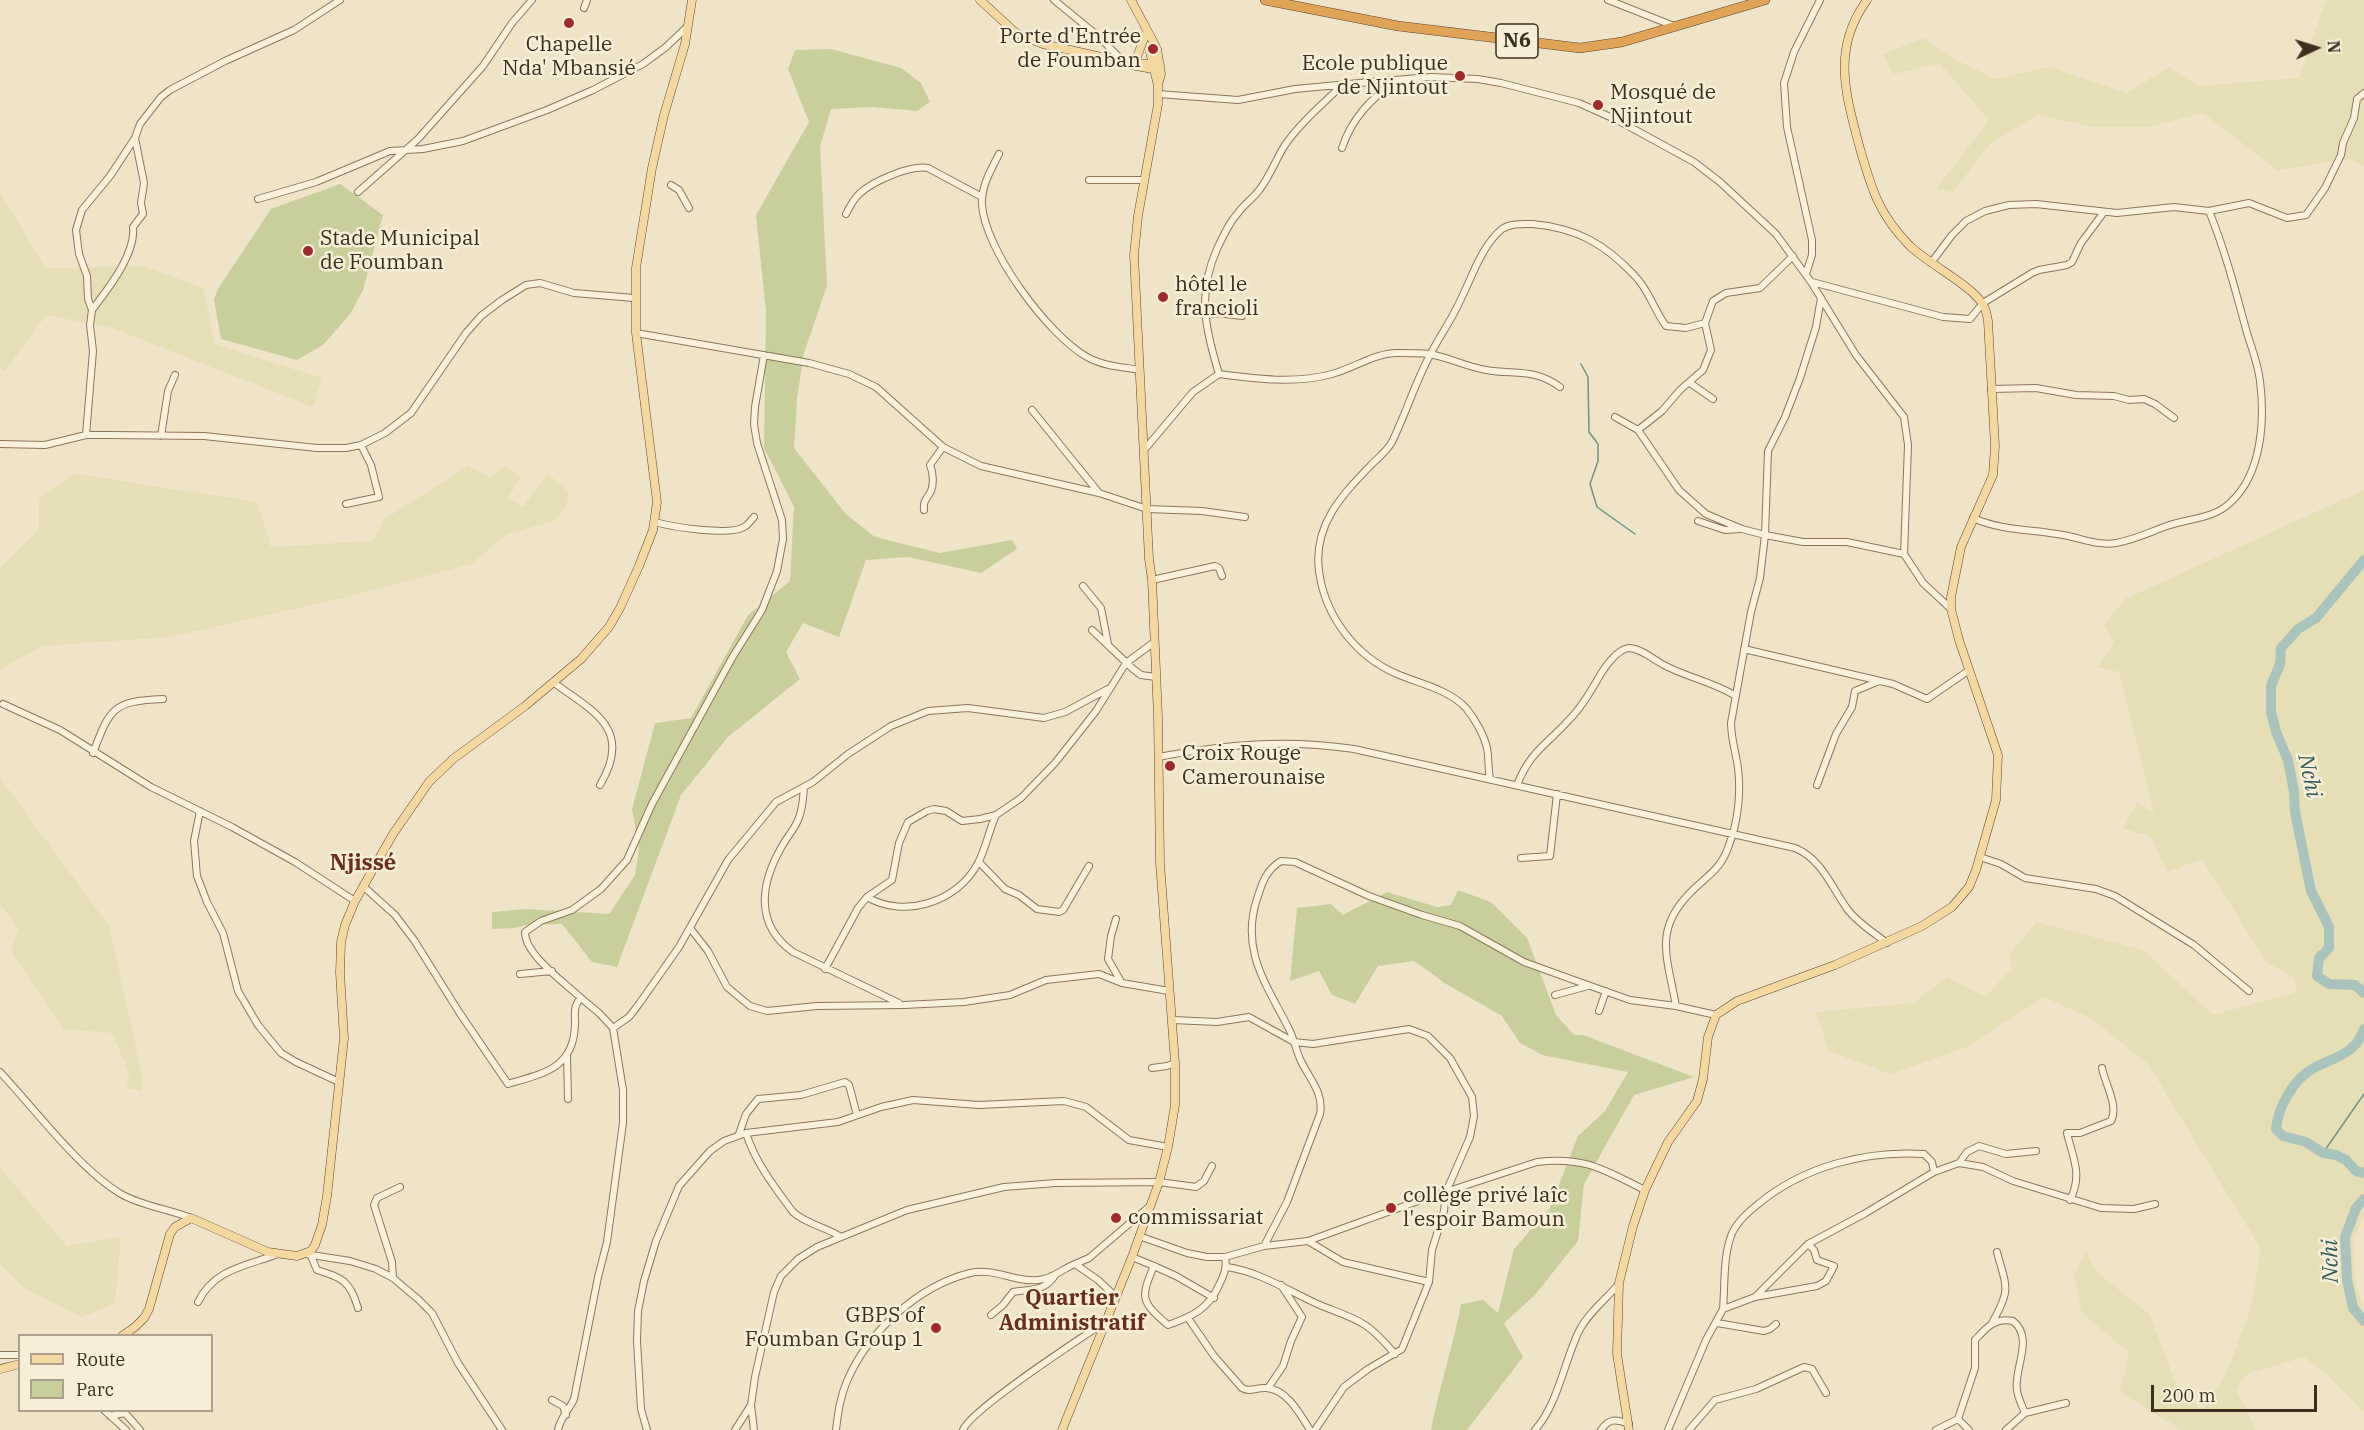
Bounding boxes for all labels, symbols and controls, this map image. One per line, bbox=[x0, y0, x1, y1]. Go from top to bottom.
marker: Chapelle Nda' Mbansié bbox=[562, 16, 576, 30]
north arrow bbox=[2286, 18, 2346, 78]
place label: Porte d'Entrée de Foumban bbox=[999, 24, 1141, 74]
road number: N6 bbox=[1496, 24, 1538, 58]
place label: Chapelle Nda' Mbansié bbox=[502, 32, 636, 82]
text: N bbox=[2324, 40, 2344, 54]
marker: Porte d'Entrée de Foumban bbox=[1146, 42, 1160, 56]
place label: Ecole publique de Njintout bbox=[1302, 51, 1448, 101]
marker: Ecole publique de Njintout bbox=[1453, 69, 1467, 83]
place label: Mosqué de Njintout bbox=[1610, 80, 1716, 130]
marker: Mosqué de Njintout bbox=[1591, 98, 1605, 112]
place label: Stade Municipal de Foumban bbox=[320, 226, 480, 276]
marker: Stade Municipal de Foumban bbox=[301, 244, 315, 258]
place label: hôtel le francioli bbox=[1175, 272, 1259, 322]
marker: hôtel le francioli bbox=[1156, 290, 1170, 304]
place label: Croix Rouge Camerounaise bbox=[1182, 741, 1325, 791]
water label: Nchi bbox=[2292, 752, 2326, 800]
marker: Croix Rouge Camerounaise bbox=[1163, 759, 1177, 773]
district label: Njissé bbox=[330, 851, 396, 877]
place label: collège privé laîc l'espoir Bamoun bbox=[1403, 1183, 1568, 1233]
marker: collège privé laîc l'espoir Bamoun bbox=[1384, 1201, 1398, 1215]
place label: commissariat bbox=[1128, 1205, 1264, 1231]
marker: commissariat bbox=[1109, 1211, 1123, 1225]
water label: Nchi bbox=[2317, 1239, 2345, 1283]
district label: Quartier Administratif bbox=[999, 1286, 1145, 1338]
place label: GBPS of Foumban Group 1 bbox=[745, 1303, 924, 1353]
marker: GBPS of Foumban Group 1 bbox=[929, 1321, 943, 1335]
legend bbox=[18, 1334, 213, 1412]
text: Route bbox=[76, 1348, 125, 1371]
scale bar bbox=[2154, 1373, 2320, 1411]
text: Parc bbox=[76, 1378, 114, 1401]
text: 200 m bbox=[2162, 1384, 2216, 1407]

